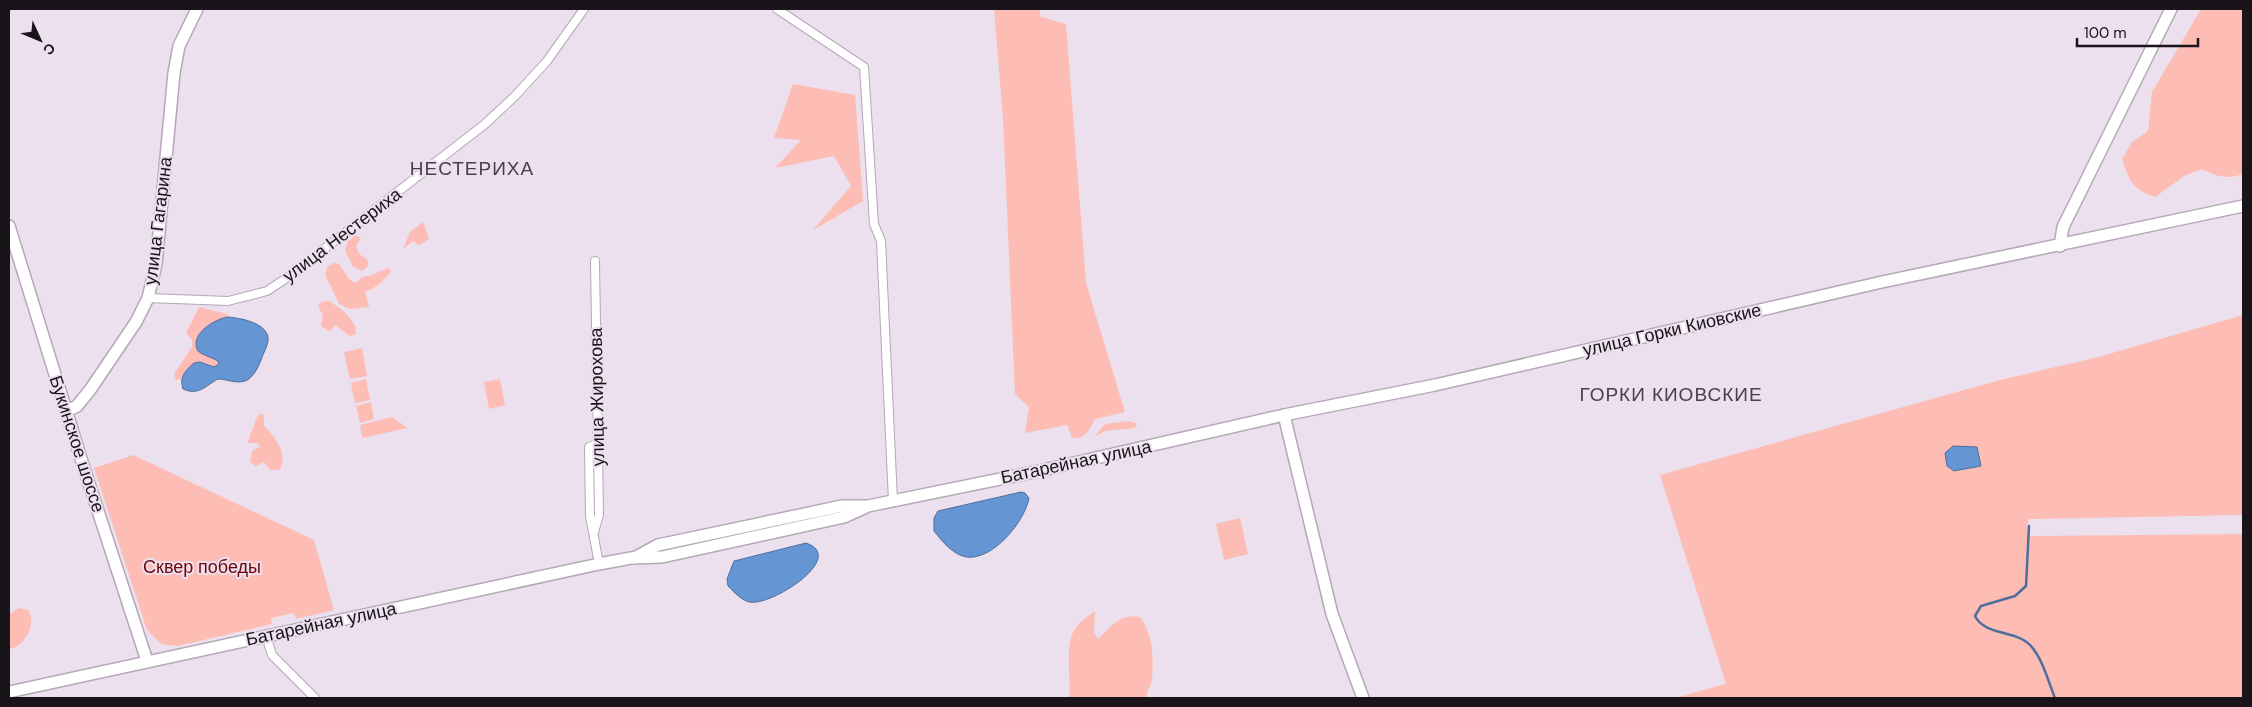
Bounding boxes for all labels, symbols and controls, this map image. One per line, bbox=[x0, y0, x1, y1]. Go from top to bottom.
north arrow bbox=[15, 15, 65, 65]
scale bar bbox=[2077, 15, 2198, 47]
text: 100 m bbox=[2084, 23, 2127, 43]
text: С bbox=[39, 39, 59, 59]
street label: улица Гагарина bbox=[138, 154, 178, 287]
district label: НЕСТЕРИХА bbox=[410, 156, 534, 181]
street label: улица Нестериха bbox=[278, 182, 407, 288]
street label: улица Горки Киовские bbox=[1580, 298, 1764, 362]
street label: улица Жирохова bbox=[584, 326, 610, 467]
street label: Букинское шоссе bbox=[44, 372, 110, 516]
district label: ГОРКИ КИОВСКИЕ bbox=[1579, 382, 1763, 407]
street label: Батарейная улица bbox=[998, 434, 1155, 490]
park label: Сквер победы bbox=[143, 555, 261, 579]
street label: Батарейная улица bbox=[243, 596, 400, 652]

